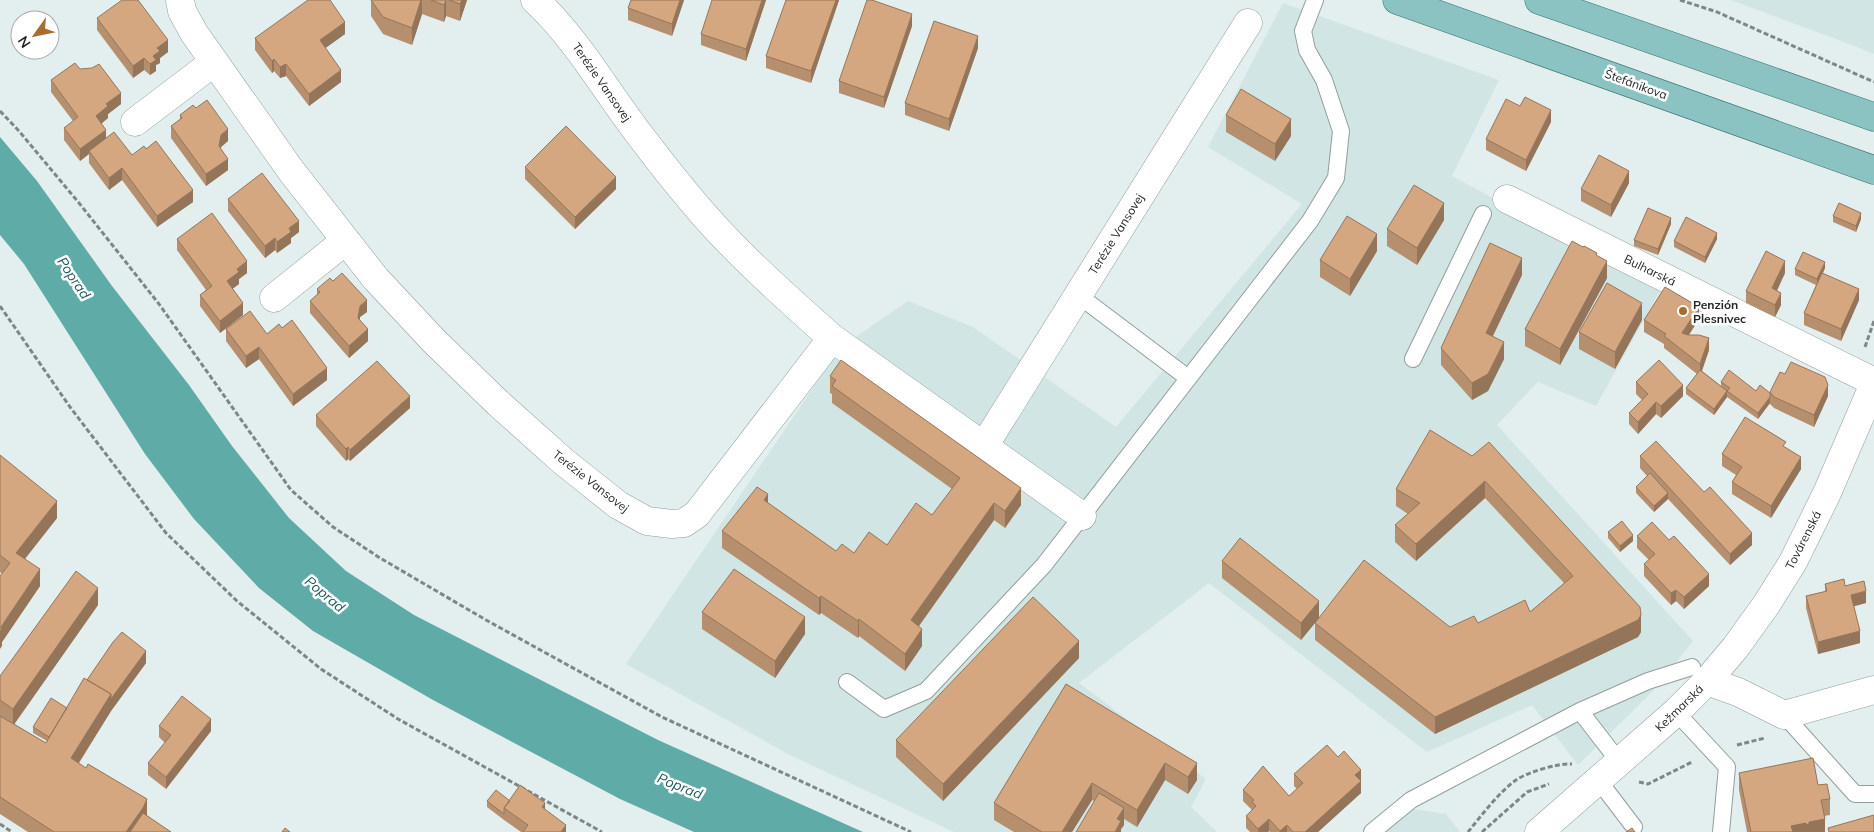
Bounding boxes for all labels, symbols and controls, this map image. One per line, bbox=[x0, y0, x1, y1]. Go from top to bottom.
north arrow bbox=[10, 10, 60, 60]
text: N bbox=[14, 33, 35, 51]
street label: Terézie Vansovej bbox=[569, 40, 635, 124]
street label: Štefánikova bbox=[1603, 66, 1669, 102]
street label: Terézie Vansovej bbox=[1085, 191, 1147, 277]
street label: Bulharská bbox=[1622, 251, 1678, 289]
water label: Poprad bbox=[53, 253, 95, 303]
place label: Penzión Plesnivec bbox=[1693, 297, 1746, 326]
marker: Penzión Plesnivec bbox=[1677, 305, 1689, 317]
street label: Terézie Vansovej bbox=[550, 447, 632, 516]
street label: Továrenská bbox=[1782, 508, 1824, 572]
water label: Poprad bbox=[301, 572, 349, 616]
street label: Kežmarská bbox=[1652, 681, 1706, 735]
water label: Poprad bbox=[655, 769, 706, 803]

